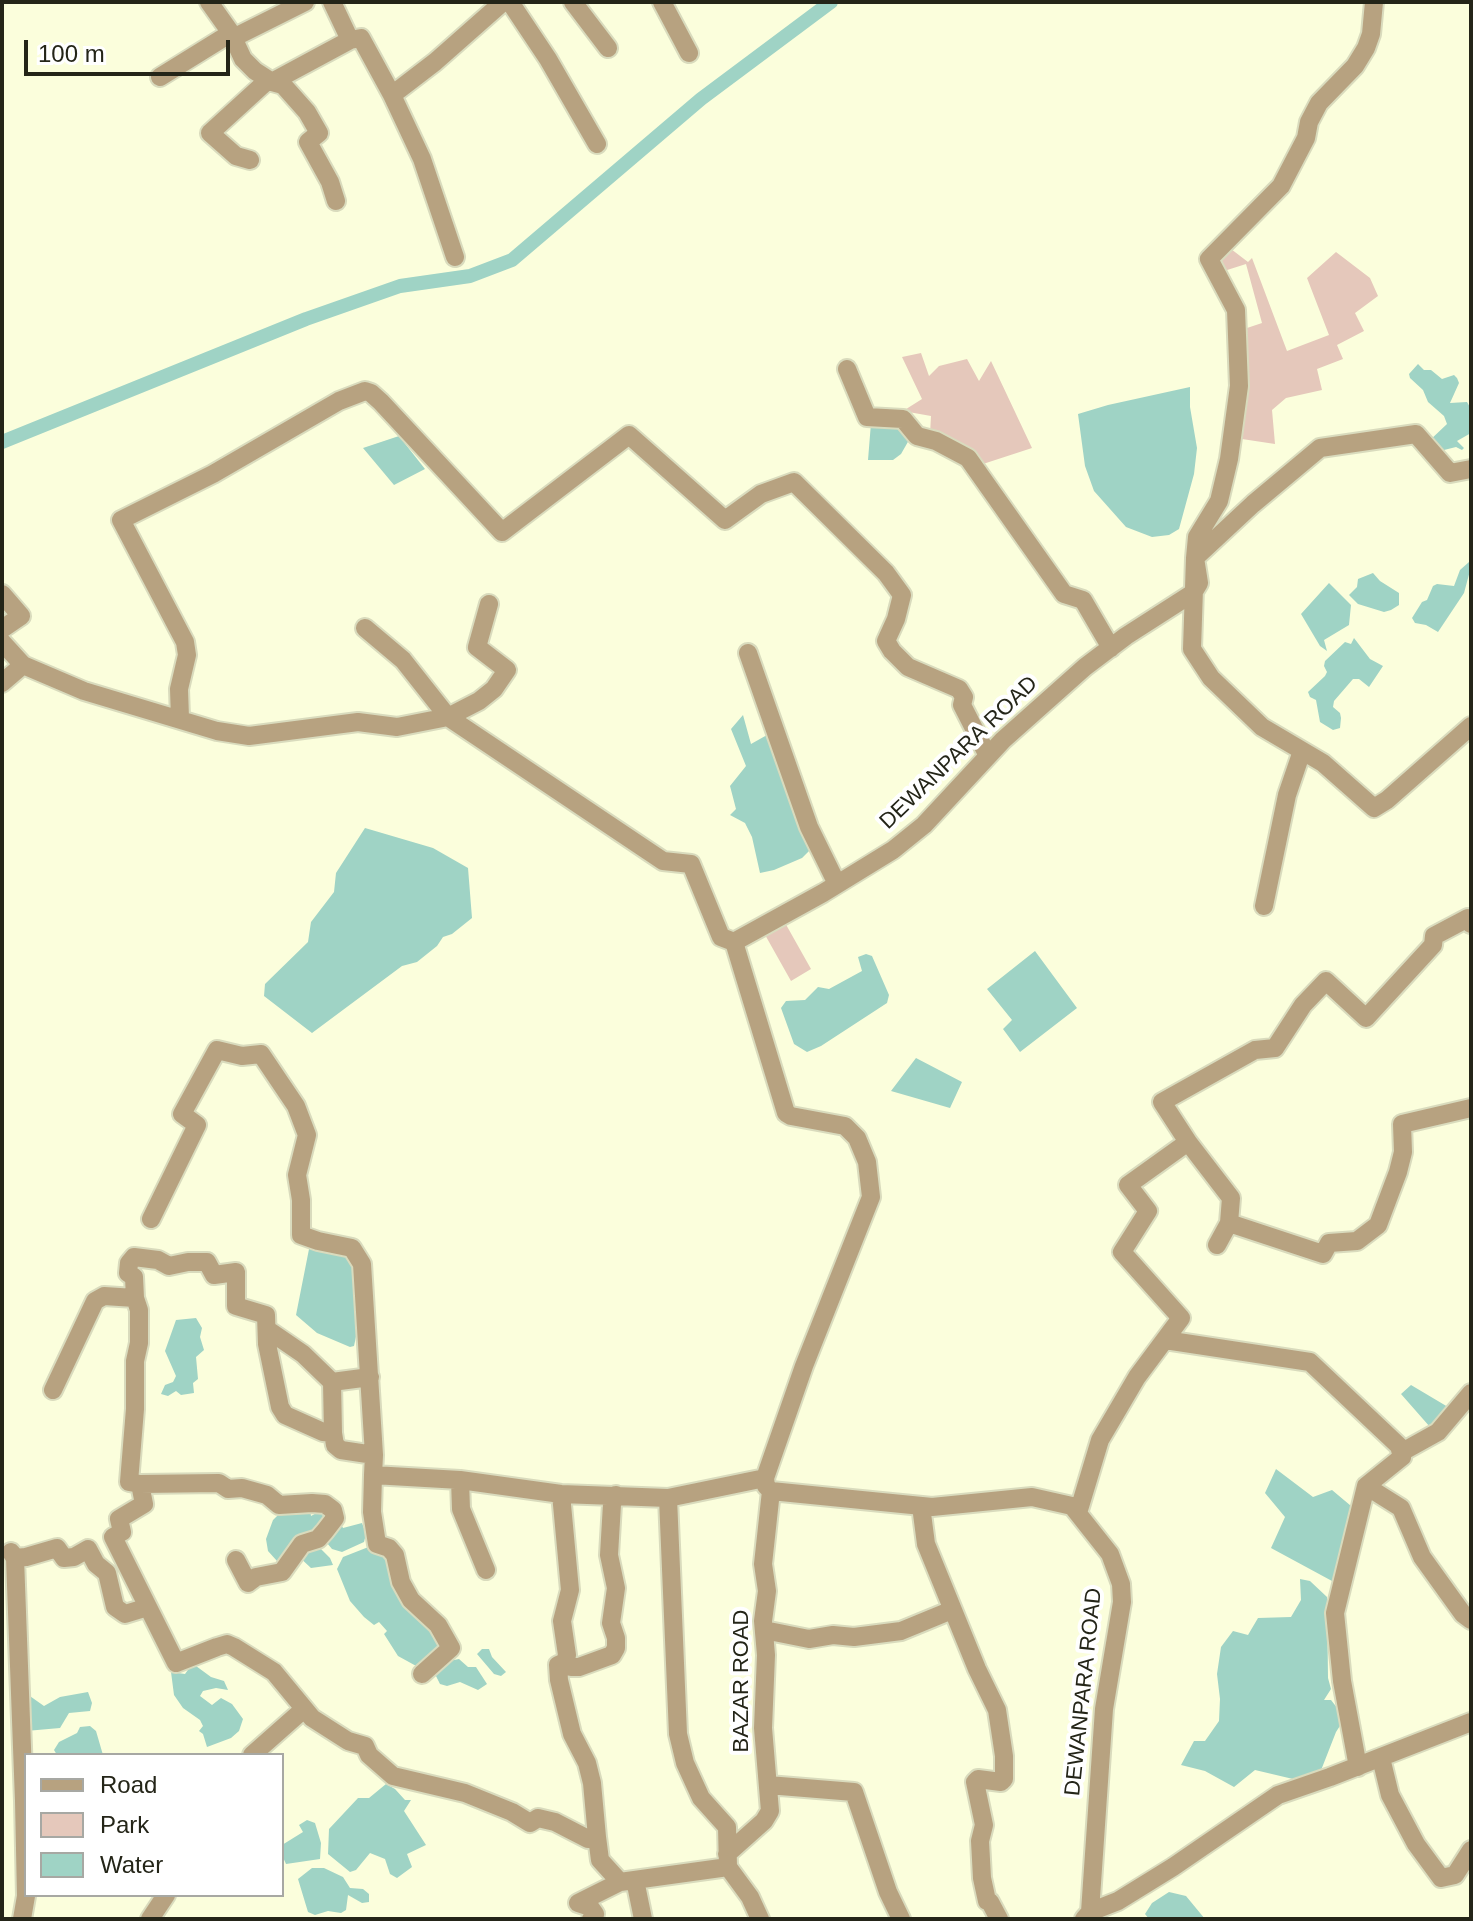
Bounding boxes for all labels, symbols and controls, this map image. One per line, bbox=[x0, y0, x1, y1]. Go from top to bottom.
scale bar bbox=[28, 24, 234, 74]
text: 100 m bbox=[38, 40, 105, 67]
street label: DEWANPARA ROAD bbox=[875, 671, 1043, 835]
street label: DEWANPARA ROAD bbox=[1060, 1587, 1108, 1797]
street label: BAZAR ROAD bbox=[729, 1609, 755, 1753]
legend bbox=[24, 1753, 284, 1897]
text: Road bbox=[100, 1771, 157, 1798]
text: Park bbox=[100, 1811, 149, 1838]
text: Water bbox=[100, 1851, 163, 1878]

